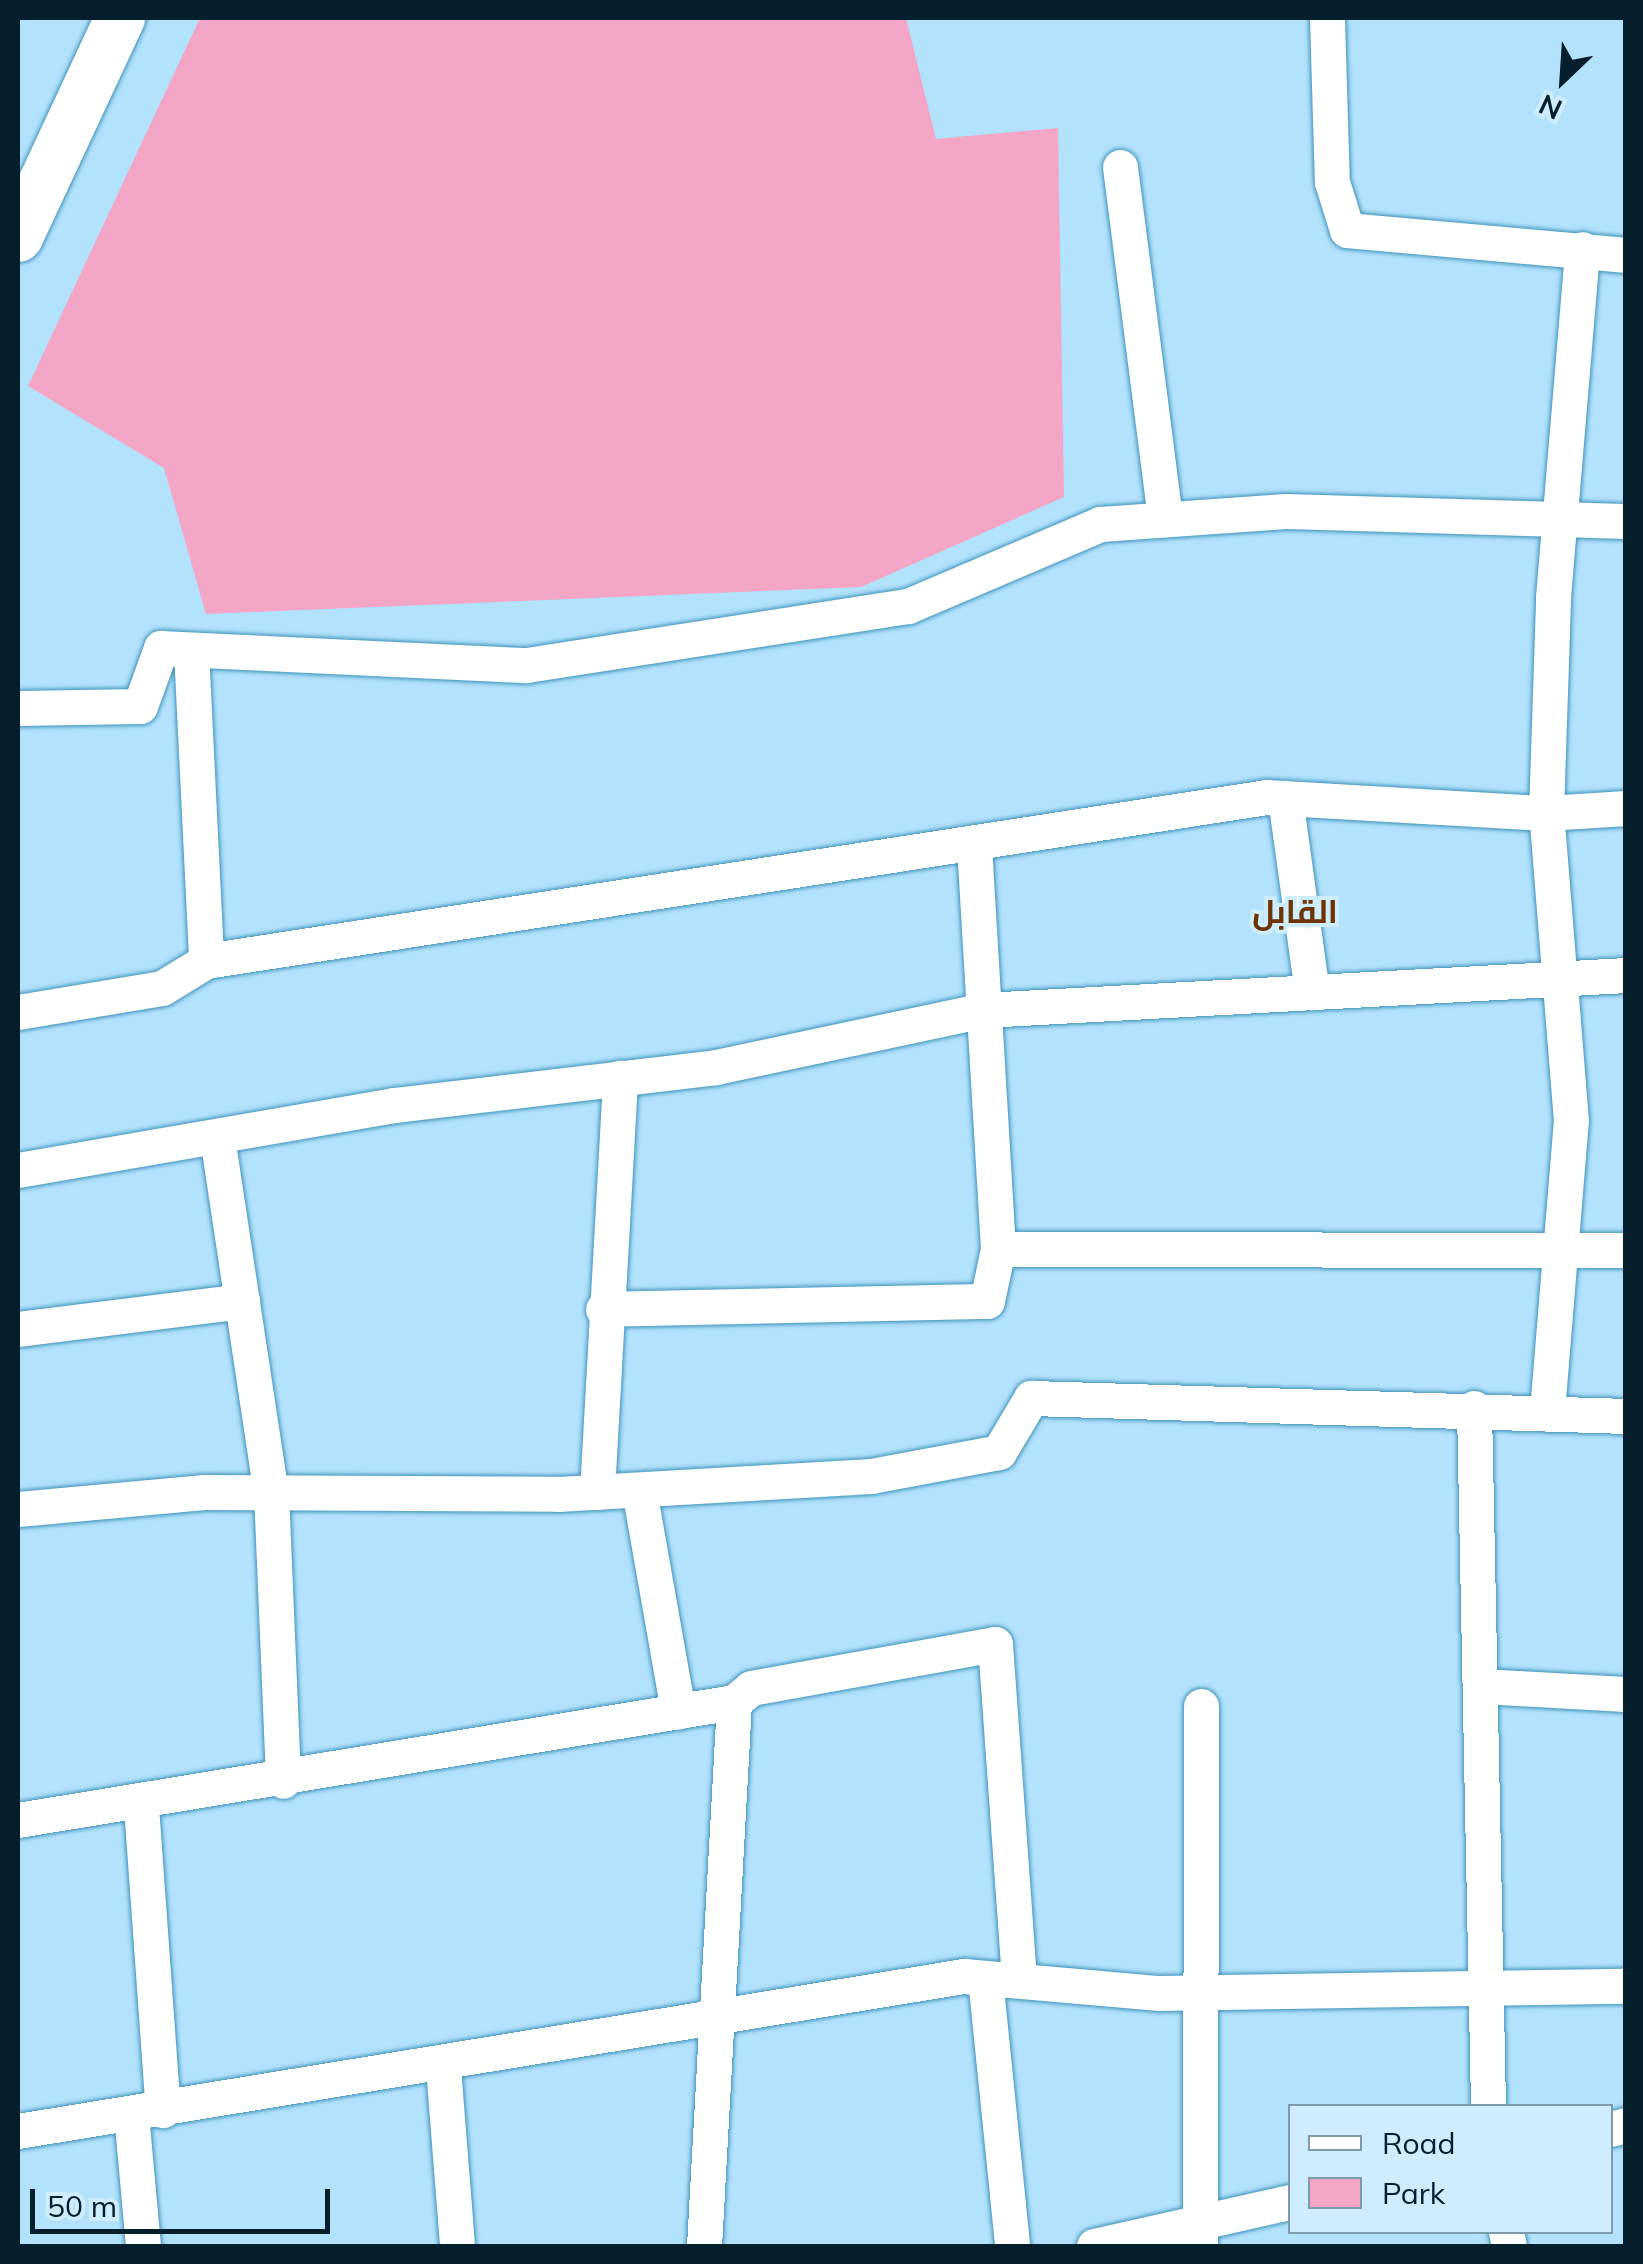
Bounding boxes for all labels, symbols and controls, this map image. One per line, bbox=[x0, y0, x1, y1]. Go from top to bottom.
north arrow bbox=[1513, 30, 1613, 130]
text: N bbox=[1533, 87, 1567, 128]
district label: القابل bbox=[1252, 892, 1338, 930]
legend bbox=[1288, 2104, 1613, 2234]
text: Road bbox=[1382, 2124, 1456, 2162]
scale bar bbox=[35, 2169, 335, 2231]
text: Park bbox=[1382, 2174, 1445, 2212]
text: 50 m bbox=[47, 2187, 117, 2225]

